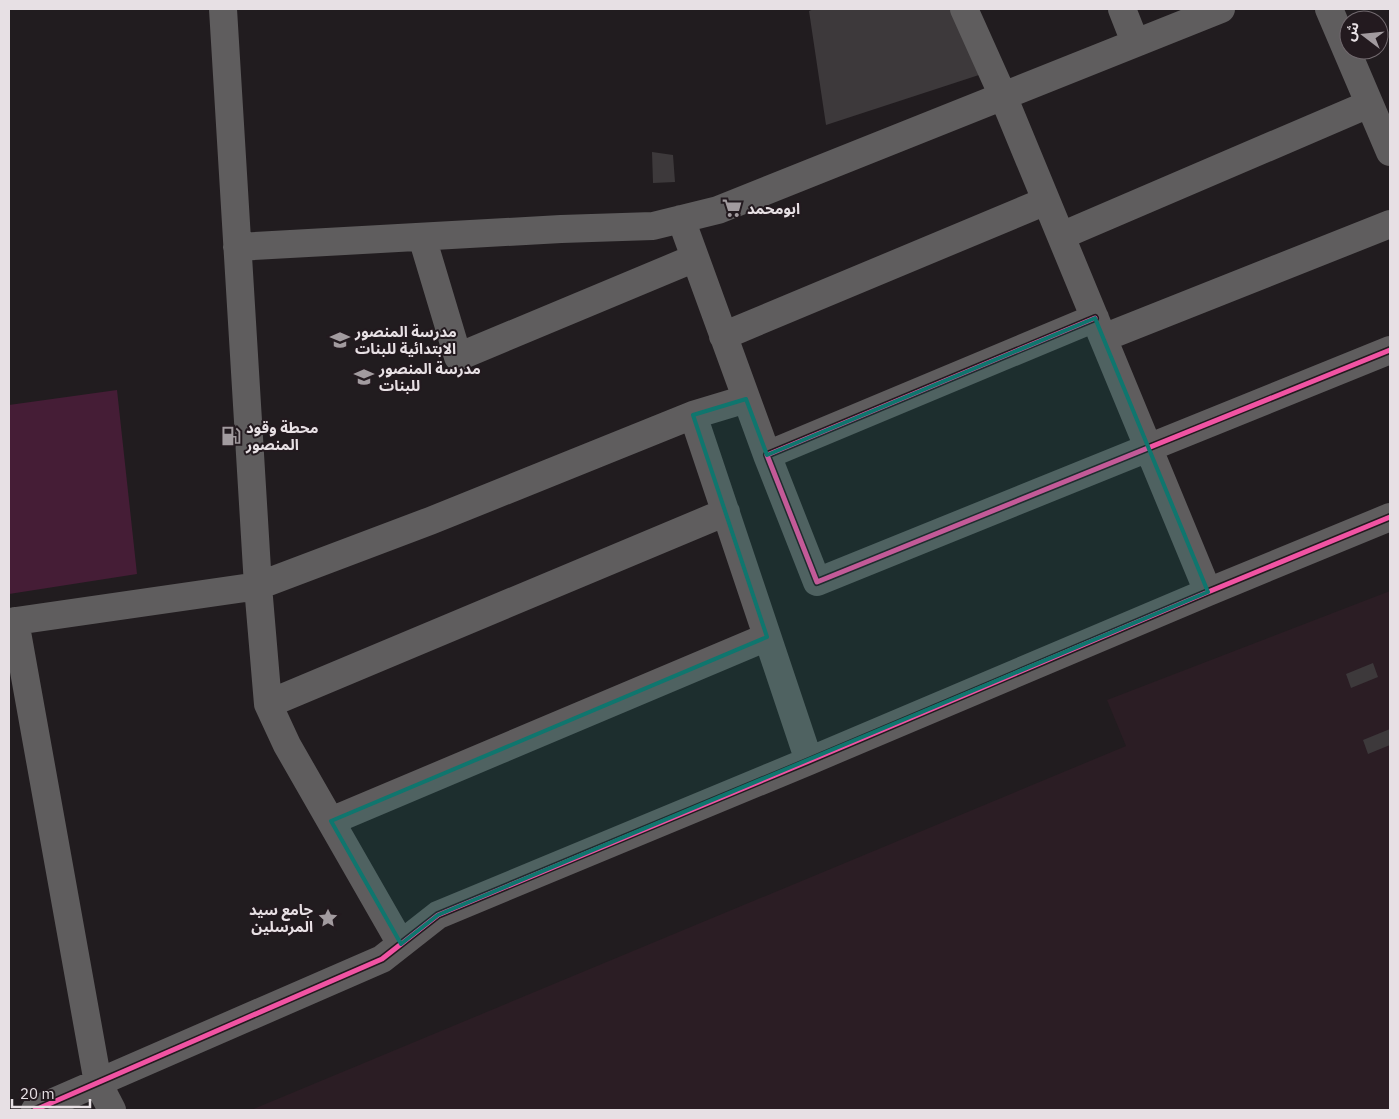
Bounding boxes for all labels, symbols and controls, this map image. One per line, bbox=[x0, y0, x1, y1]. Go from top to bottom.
north arrow bbox=[1339, 10, 1389, 60]
text: ش bbox=[1340, 20, 1363, 43]
supermarket icon: ابومحمد bbox=[721, 197, 743, 219]
place label: ابومحمد bbox=[747, 199, 800, 218]
place label: مدرسة المنصور الابتدائية للبنات bbox=[354, 322, 457, 358]
school or university icon: مدرسة المنصور الابتدائية للبنات bbox=[329, 329, 351, 351]
place label: مدرسة المنصور للبنات bbox=[378, 359, 481, 395]
school or university icon: مدرسة المنصور للبنات bbox=[353, 366, 375, 388]
place label: محطة وقود المنصور bbox=[245, 418, 319, 454]
fuel station icon: محطة وقود المنصور bbox=[220, 425, 242, 447]
place label: جامع سيد المرسلين bbox=[249, 900, 314, 936]
place icon: جامع سيد المرسلين bbox=[317, 907, 339, 929]
scale bar bbox=[12, 1076, 90, 1108]
text: 20 m bbox=[20, 1084, 55, 1103]

